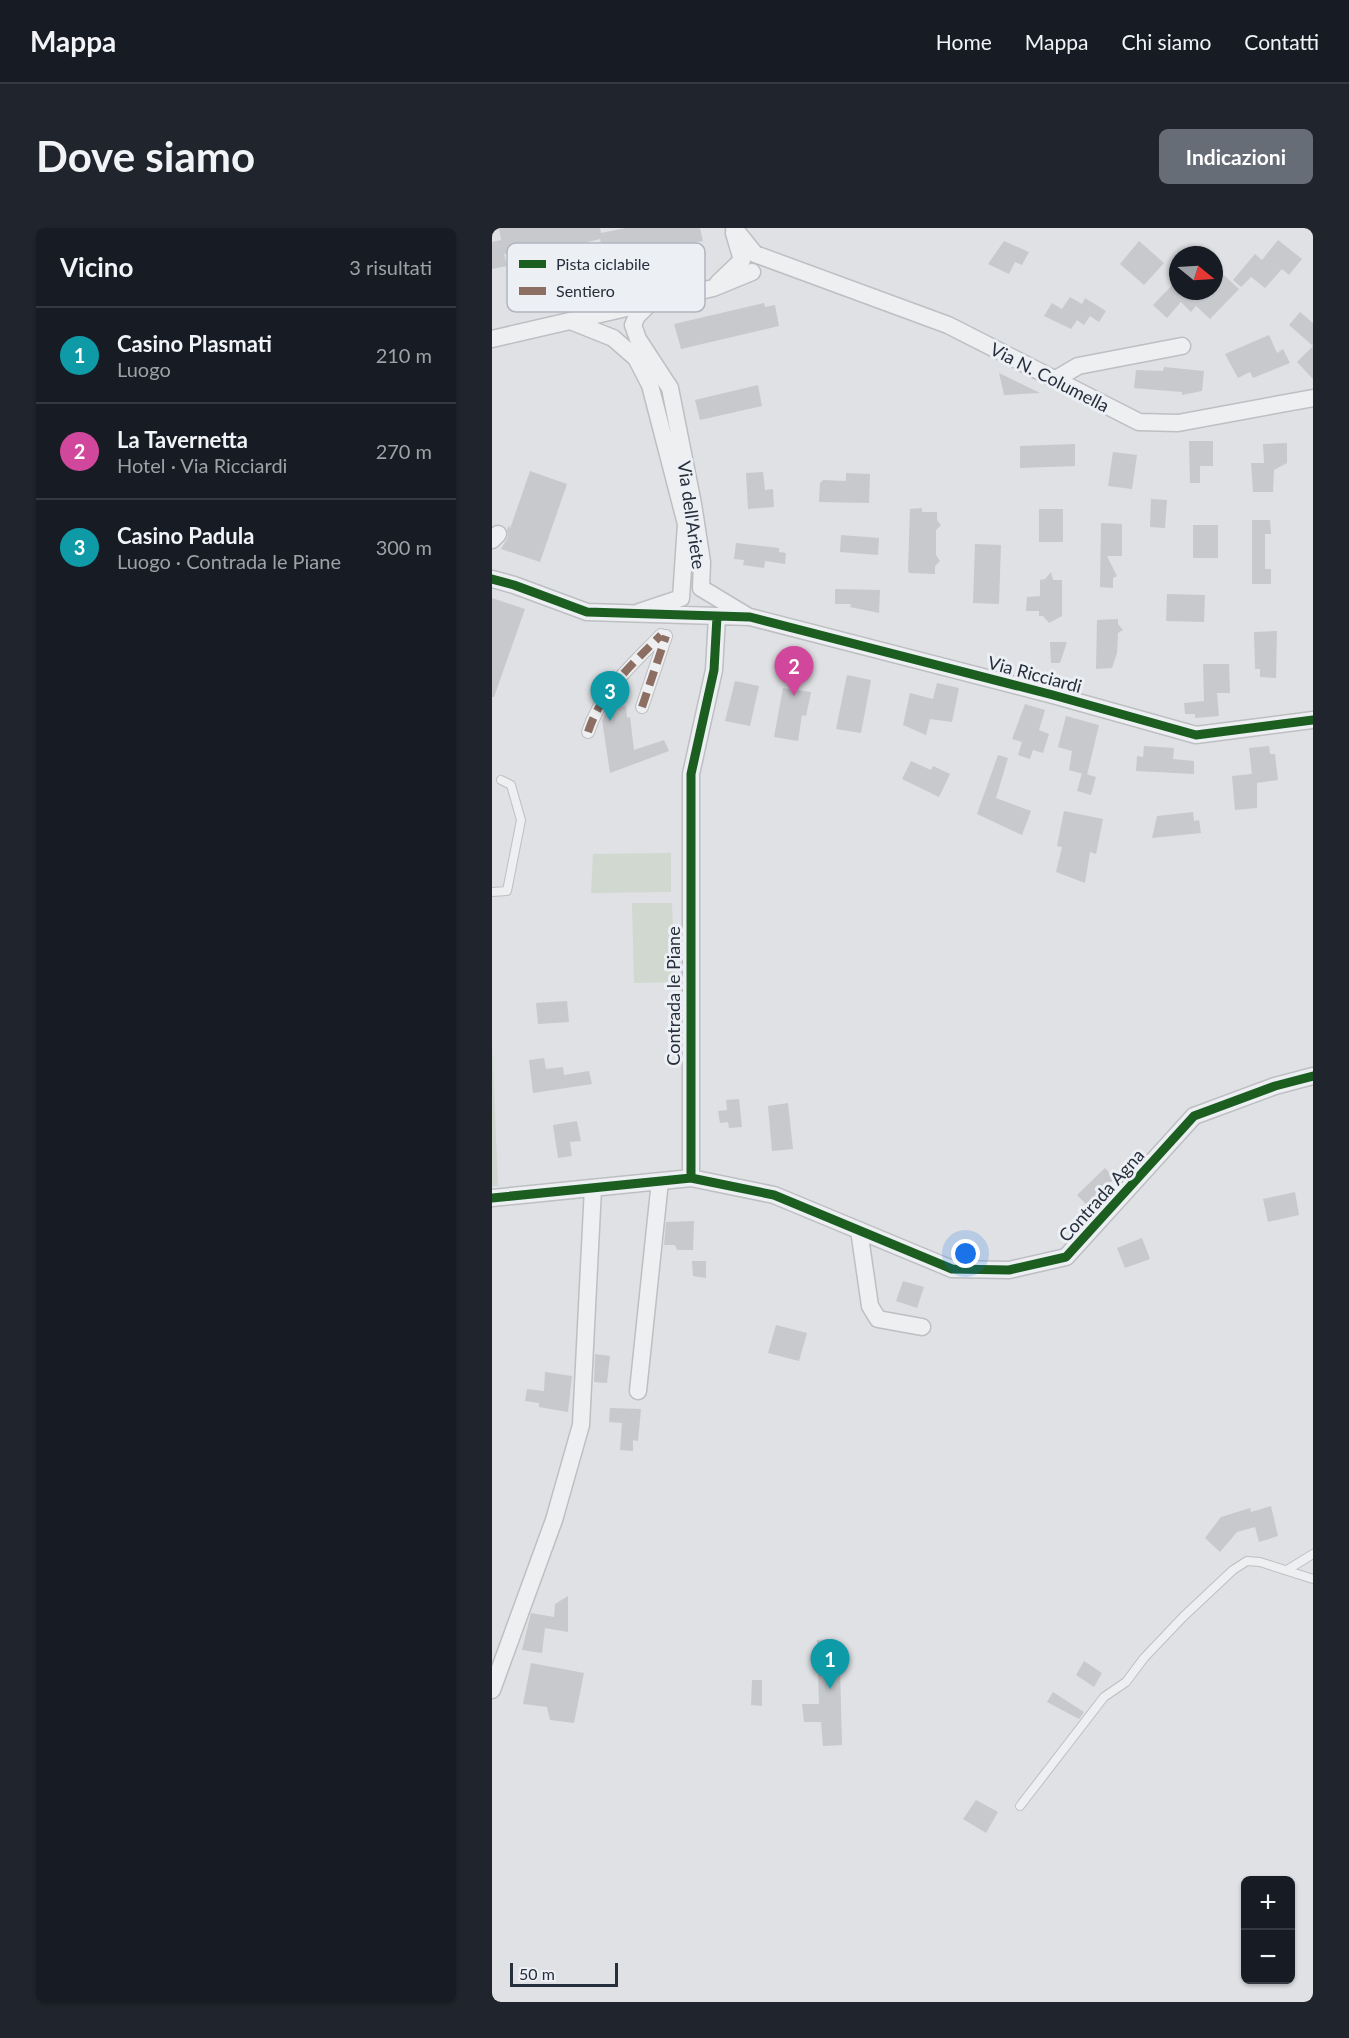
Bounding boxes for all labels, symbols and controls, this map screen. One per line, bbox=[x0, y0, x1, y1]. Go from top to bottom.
text: Mappa bbox=[30, 24, 116, 58]
text: Home bbox=[936, 29, 992, 54]
text: Mappa bbox=[1025, 29, 1088, 54]
text: Chi siamo bbox=[1121, 29, 1211, 54]
text: Contatti bbox=[1244, 29, 1319, 54]
button: Indicazioni bbox=[1159, 129, 1313, 184]
text: Dove siamo bbox=[36, 131, 255, 181]
legend bbox=[507, 243, 705, 312]
north arrow bbox=[1169, 246, 1223, 300]
text: Vicino bbox=[60, 251, 133, 283]
text: Pista ciclabile bbox=[556, 254, 650, 273]
text: 3 risultati bbox=[349, 255, 432, 279]
text: Sentiero bbox=[556, 281, 615, 300]
text: Casino Plasmati bbox=[117, 330, 272, 357]
street label: Via N. Columella bbox=[987, 338, 1113, 416]
text: 1 bbox=[74, 343, 85, 367]
text: 210 m bbox=[376, 343, 432, 367]
text: Luogo bbox=[117, 357, 171, 381]
text: La Tavernetta bbox=[117, 426, 248, 453]
text: 2 bbox=[74, 439, 85, 463]
text: 270 m bbox=[376, 439, 432, 463]
text: Hotel · Via Ricciardi bbox=[117, 453, 287, 477]
street label: Via dell'Ariete bbox=[674, 459, 710, 571]
text: Casino Padula bbox=[117, 522, 254, 549]
text: 3 bbox=[74, 535, 85, 559]
text: 300 m bbox=[376, 535, 432, 559]
text: Luogo · Contrada le Piane bbox=[117, 549, 341, 573]
pin: 2 bbox=[774, 646, 814, 696]
street label: Via Ricciardi bbox=[986, 651, 1084, 697]
pin: 3 bbox=[590, 672, 630, 721]
street label: Contrada le Piane bbox=[662, 926, 684, 1066]
street label: Contrada Agna bbox=[1054, 1144, 1148, 1246]
your location bbox=[951, 1239, 980, 1268]
pin: 1 bbox=[810, 1640, 850, 1689]
map controls bbox=[1241, 1876, 1295, 1984]
button: + bbox=[1241, 1876, 1295, 1930]
button: − bbox=[1241, 1930, 1295, 1984]
scale bar bbox=[510, 1960, 618, 1988]
text: 50 m bbox=[519, 1964, 555, 1983]

